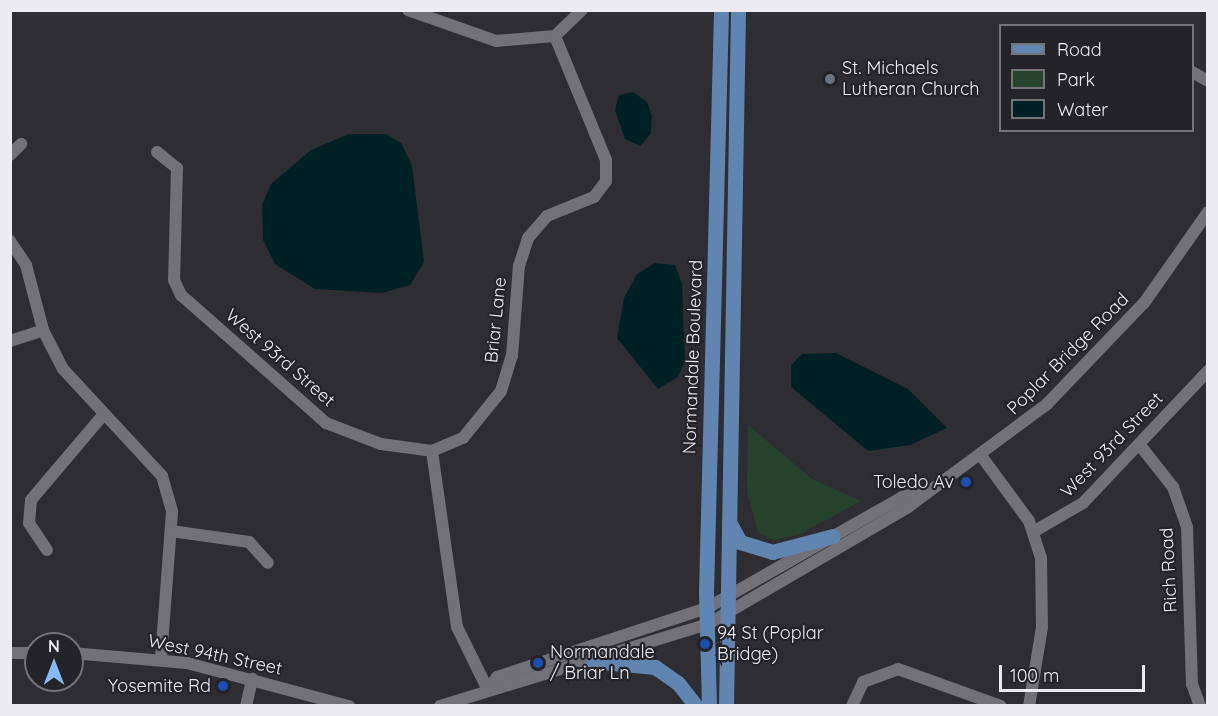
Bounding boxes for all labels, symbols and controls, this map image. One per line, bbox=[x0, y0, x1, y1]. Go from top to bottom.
legend bbox=[999, 24, 1194, 132]
text: Road bbox=[1057, 38, 1102, 61]
place label: St. Michaels Lutheran Church bbox=[842, 58, 980, 100]
text: Park bbox=[1057, 68, 1095, 91]
marker: St. Michaels Lutheran Church bbox=[823, 72, 837, 86]
text: Water bbox=[1057, 98, 1108, 121]
street label: Normandale Boulevard bbox=[679, 260, 707, 454]
street label: Briar Lane bbox=[481, 276, 511, 364]
street label: Poplar Bridge Road bbox=[1003, 289, 1133, 419]
street label: West 93rd Street bbox=[221, 305, 339, 411]
street label: West 93rd Street bbox=[1056, 388, 1168, 502]
place label: Toledo Av bbox=[873, 471, 954, 493]
marker: Toledo Av bbox=[959, 475, 973, 489]
street label: Rich Road bbox=[1156, 527, 1182, 613]
place label: 94 St (Poplar Bridge) bbox=[717, 623, 824, 666]
street label: West 94th Street bbox=[146, 630, 284, 680]
north arrow bbox=[24, 632, 84, 692]
text: N bbox=[48, 636, 60, 656]
marker: 94 St (Poplar Bridge) bbox=[698, 637, 712, 651]
place label: Normandale / Briar Ln bbox=[550, 642, 655, 684]
scale bar bbox=[1002, 653, 1148, 691]
marker: Normandale / Briar Ln bbox=[531, 656, 545, 670]
text: 100 m bbox=[1010, 664, 1059, 687]
place label: Yosemite Rd bbox=[108, 675, 211, 697]
marker: Yosemite Rd bbox=[216, 679, 230, 693]

